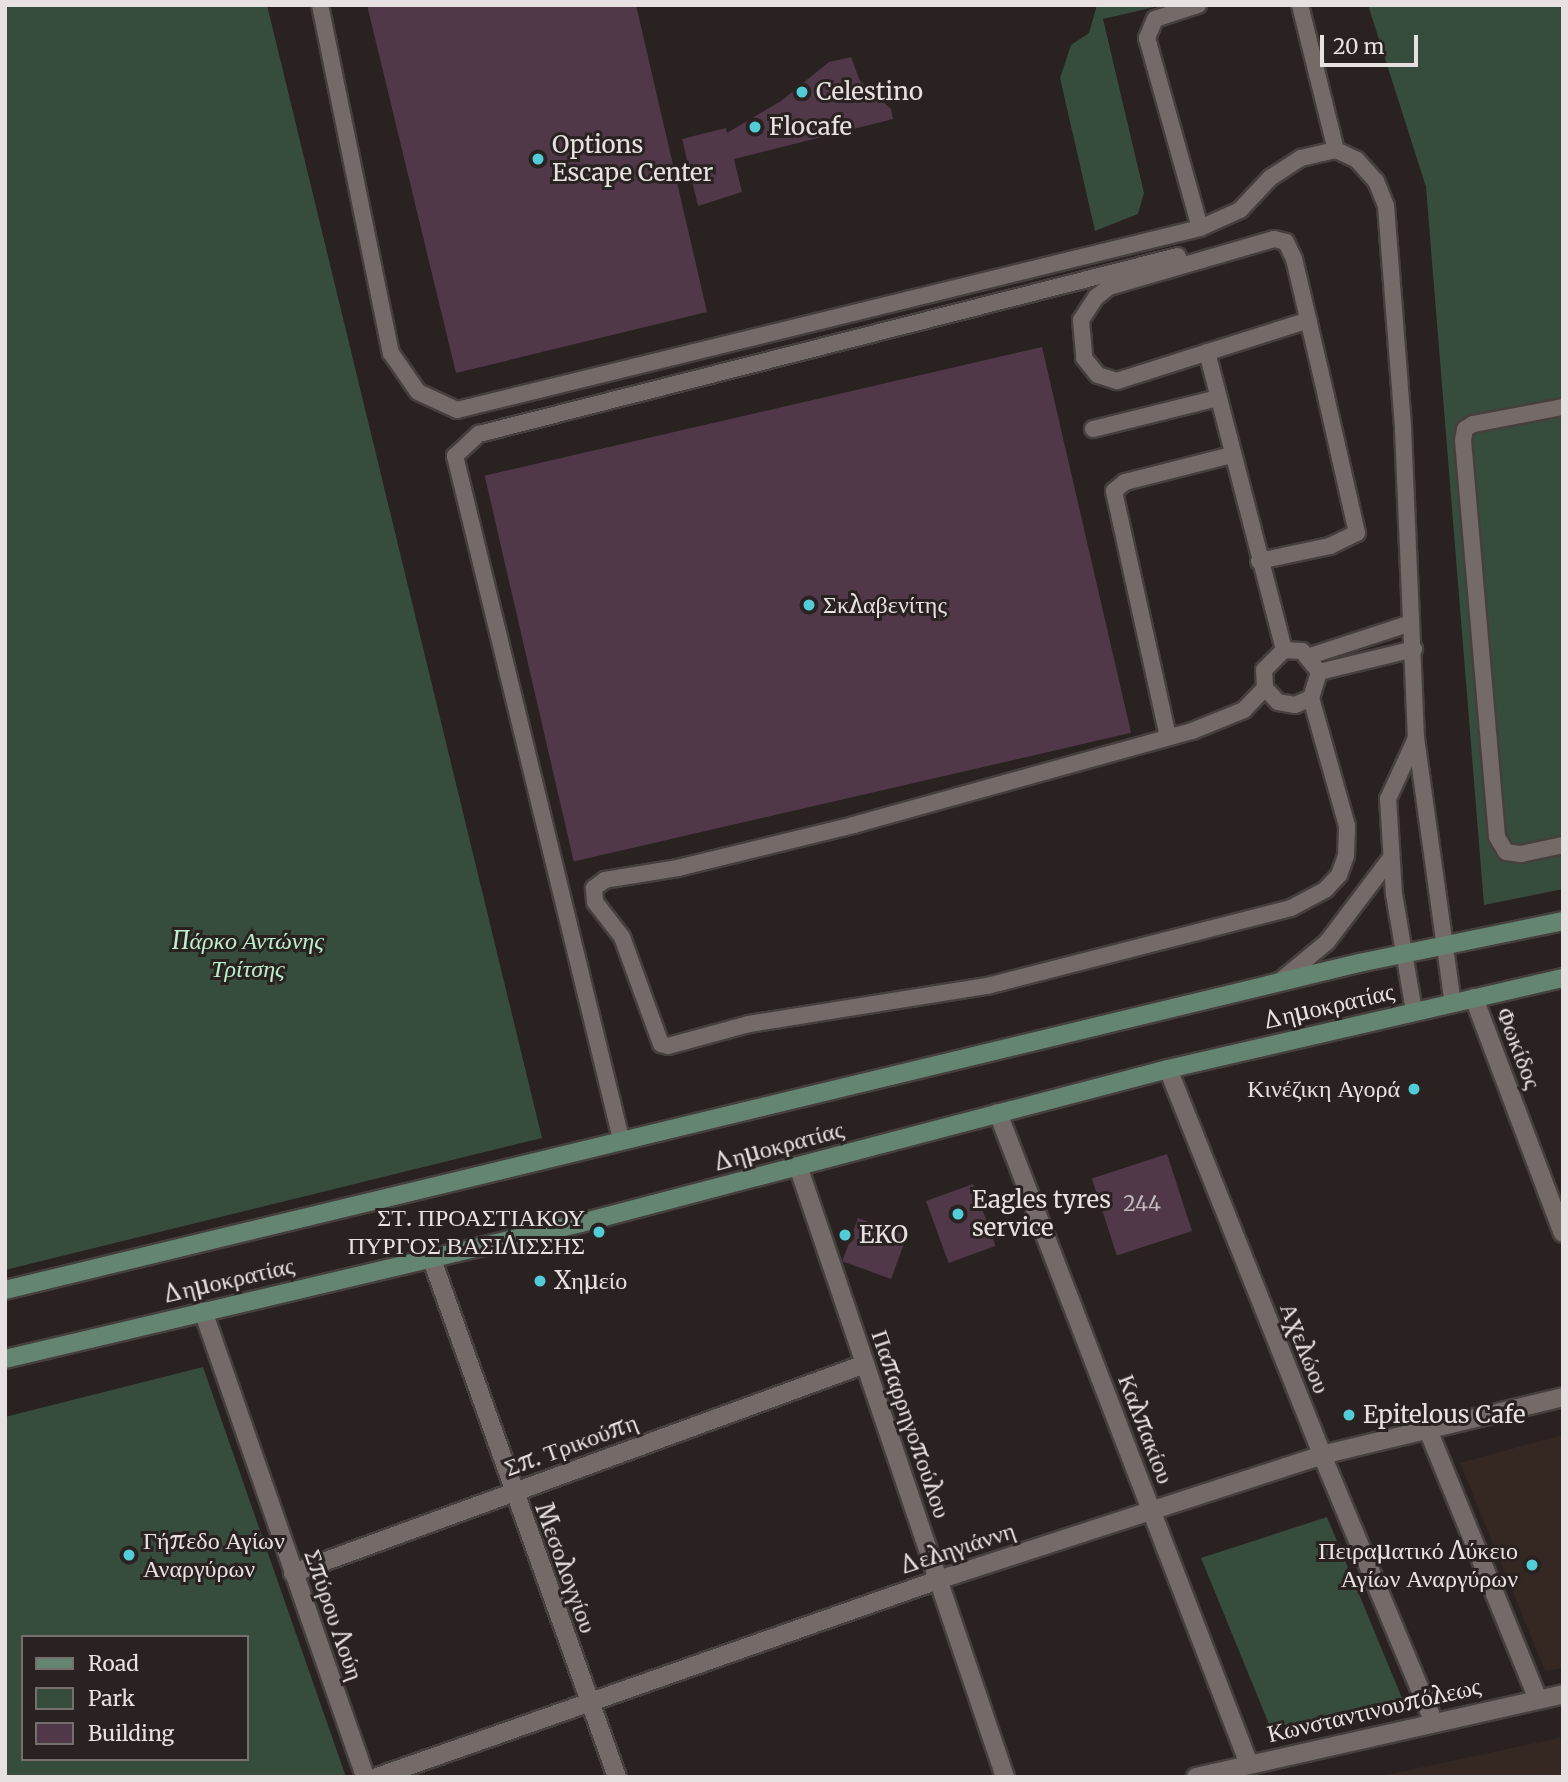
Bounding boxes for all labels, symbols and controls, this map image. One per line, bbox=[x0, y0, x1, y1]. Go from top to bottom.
scale bar bbox=[1323, 21, 1421, 65]
text: 20 m bbox=[1333, 33, 1384, 60]
place label: Celestino bbox=[816, 78, 923, 106]
marker: Celestino bbox=[794, 84, 810, 100]
place label: Flocafe bbox=[769, 113, 852, 141]
marker: Flocafe bbox=[747, 119, 763, 135]
place label: Options Escape Center bbox=[552, 131, 713, 187]
marker: Options Escape Center bbox=[530, 151, 546, 167]
place label: Σκλαβενίτης bbox=[823, 591, 947, 619]
marker: Σκλαβενίτης bbox=[801, 597, 817, 613]
park label: Πάρκο Αντώνης Τρίτσης bbox=[172, 927, 324, 983]
street label: Δημοκρατίας bbox=[1259, 977, 1397, 1035]
street label: Φωκίδος bbox=[1490, 1003, 1548, 1093]
place label: Κινέζικη Αγορά bbox=[1247, 1075, 1400, 1103]
marker: Κινέζικη Αγορά bbox=[1406, 1081, 1422, 1097]
street label: Δημοκρατίας bbox=[709, 1115, 847, 1177]
place label: Eagles tyres service bbox=[972, 1186, 1111, 1242]
house number: 244 bbox=[1123, 1191, 1161, 1217]
place label: ΣΤ. ΠΡΟΑΣΤΙΑΚΟΥ ΠΥΡΓΟΣ ΒΑΣΙΛΙΣΣΗΣ bbox=[348, 1204, 585, 1260]
marker: Eagles tyres service bbox=[950, 1206, 966, 1222]
place label: EKO bbox=[859, 1221, 908, 1249]
marker: ΣΤ. ΠΡΟΑΣΤΙΑΚΟΥ ΠΥΡΓΟΣ ΒΑΣΙΛΙΣΣΗΣ bbox=[591, 1224, 607, 1240]
marker: EKO bbox=[837, 1227, 853, 1243]
street label: Δημοκρατίας bbox=[159, 1251, 297, 1309]
place label: Χημείο bbox=[554, 1267, 627, 1295]
marker: Χημείο bbox=[532, 1273, 548, 1289]
street label: Αχελώου bbox=[1274, 1298, 1336, 1398]
street label: Παπαρρηγοπούλου bbox=[865, 1326, 957, 1522]
street label: Καλπακίου bbox=[1112, 1370, 1180, 1488]
place label: Epitelous Cafe bbox=[1363, 1401, 1525, 1429]
marker: Epitelous Cafe bbox=[1341, 1407, 1357, 1423]
street label: Σπ. Τρικούπη bbox=[500, 1408, 642, 1482]
street label: Μεσολογγίου bbox=[529, 1499, 603, 1637]
street label: Δεληγιάννη bbox=[895, 1516, 1019, 1580]
place label: Γήπεδο Αγίων Αναργύρων bbox=[143, 1527, 285, 1583]
place label: Πειραματικό Λύκειο Αγίων Αναργύρων bbox=[1318, 1537, 1518, 1593]
street label: Σπύρου Λούη bbox=[298, 1546, 370, 1684]
marker: Γήπεδο Αγίων Αναργύρων bbox=[121, 1547, 137, 1563]
marker: Πειραματικό Λύκειο Αγίων Αναργύρων bbox=[1524, 1557, 1540, 1573]
legend bbox=[21, 1635, 248, 1761]
text: Road bbox=[88, 1650, 139, 1677]
street label: Κωνσταντινουπόλεως bbox=[1264, 1671, 1484, 1749]
text: Park bbox=[88, 1685, 135, 1712]
text: Building bbox=[88, 1720, 174, 1747]

